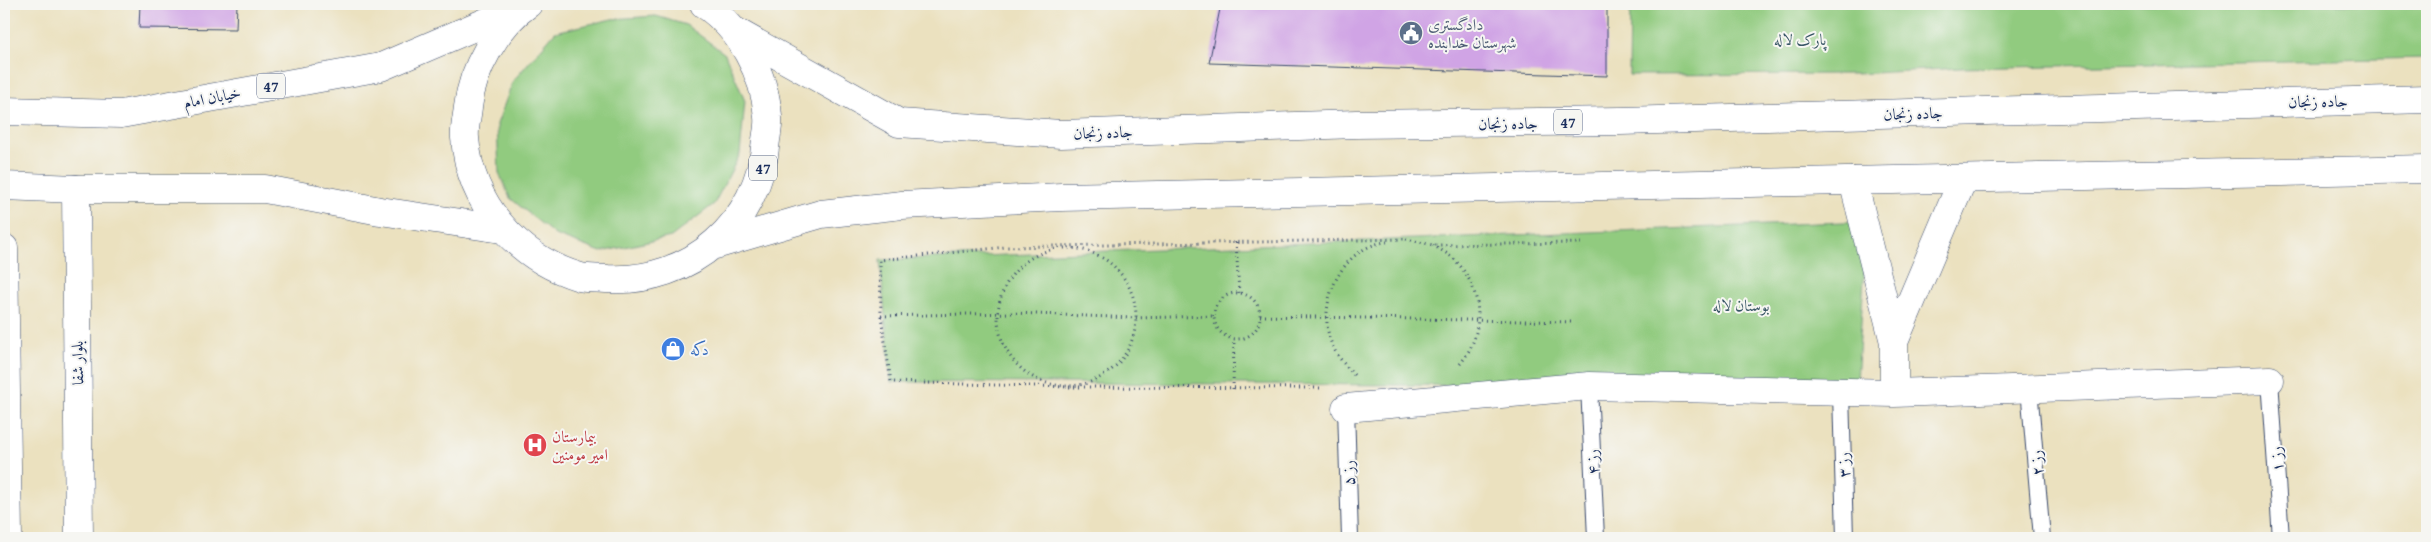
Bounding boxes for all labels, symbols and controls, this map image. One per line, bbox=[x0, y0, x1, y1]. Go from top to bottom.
place label: دادگستری شهرستان خدابنده bbox=[1428, 12, 1516, 54]
public building icon: دادگستری شهرستان خدابنده bbox=[1398, 20, 1424, 46]
park label: پارک لاله bbox=[1774, 27, 1827, 51]
road number: 47 bbox=[257, 74, 285, 98]
street label: خیابان امام bbox=[181, 80, 243, 117]
street label: جاده زنجان bbox=[2288, 88, 2348, 114]
street label: جاده زنجان bbox=[1883, 100, 1943, 126]
street label: جاده زنجان bbox=[1478, 110, 1538, 136]
road number: 47 bbox=[1554, 110, 1582, 134]
street label: جاده زنجان bbox=[1073, 119, 1133, 145]
road number: 47 bbox=[749, 156, 777, 180]
park label: بوستان لاله bbox=[1713, 293, 1769, 317]
shop icon: دکه bbox=[660, 336, 686, 362]
place label: دکه bbox=[690, 337, 709, 361]
street label: بلوار شفا bbox=[65, 341, 89, 385]
place label: بیمارستان امیر مومنین bbox=[552, 424, 608, 466]
hospital icon: بیمارستان امیر مومنین bbox=[522, 432, 548, 458]
street label: رز ۱ bbox=[2263, 445, 2289, 473]
street label: رز ۴ bbox=[1579, 449, 1605, 475]
street label: رز ۲ bbox=[2023, 449, 2049, 477]
street label: رز ۳ bbox=[1831, 452, 1855, 478]
street label: رز ۵ bbox=[1336, 460, 1360, 486]

